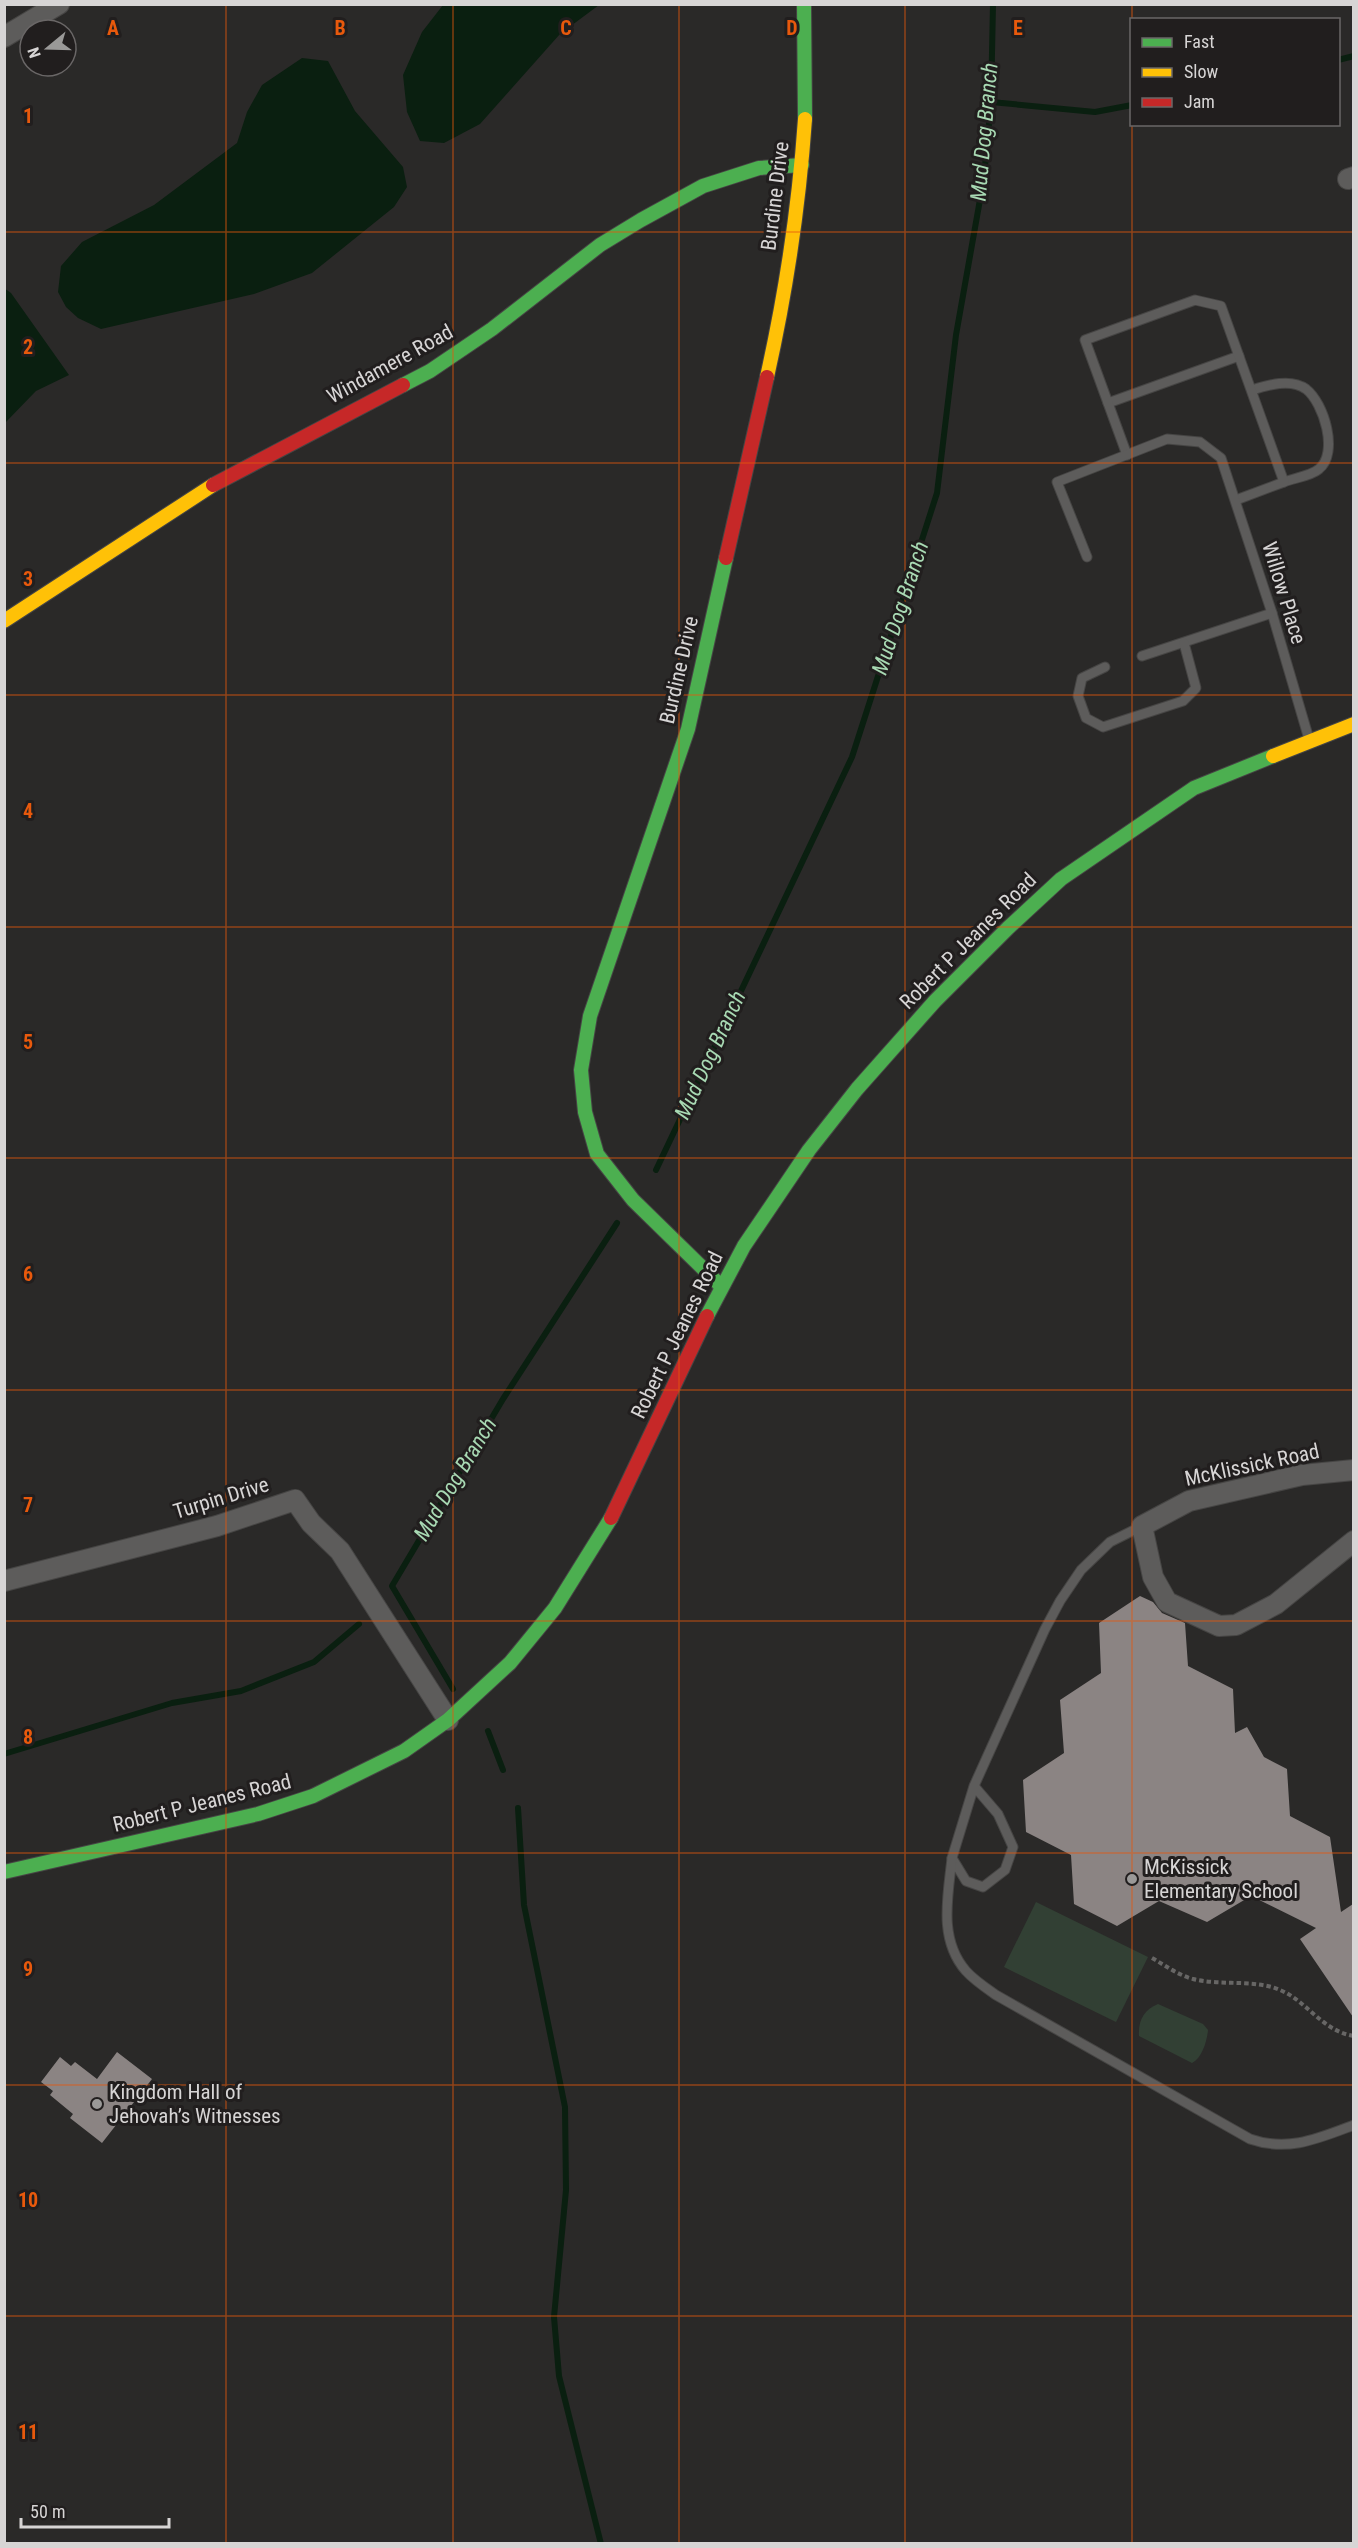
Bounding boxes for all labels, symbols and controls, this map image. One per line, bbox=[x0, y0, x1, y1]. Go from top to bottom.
text: A bbox=[107, 16, 119, 40]
text: B bbox=[334, 16, 346, 40]
text: C bbox=[560, 16, 572, 40]
text: D bbox=[786, 16, 798, 40]
text: E bbox=[1013, 16, 1023, 40]
north arrow bbox=[18, 18, 78, 78]
legend bbox=[1130, 18, 1340, 126]
text: Fast bbox=[1184, 31, 1215, 52]
text: N bbox=[24, 45, 45, 60]
text: Slow bbox=[1184, 61, 1219, 82]
water label: Mud Dog Branch bbox=[965, 62, 1003, 202]
text: Jam bbox=[1184, 91, 1215, 112]
text: 1 bbox=[23, 104, 33, 128]
street label: Burdine Drive bbox=[756, 140, 794, 252]
street label: Windamere Road bbox=[323, 320, 457, 408]
text: 2 bbox=[23, 335, 33, 359]
water label: Mud Dog Branch bbox=[867, 538, 933, 678]
street label: Willow Place bbox=[1257, 539, 1311, 647]
text: 3 bbox=[23, 567, 33, 591]
street label: Burdine Drive bbox=[655, 614, 703, 726]
text: 4 bbox=[23, 799, 33, 823]
street label: Robert P Jeanes Road bbox=[895, 868, 1041, 1014]
water label: Mud Dog Branch bbox=[669, 987, 751, 1123]
text: 5 bbox=[23, 1030, 33, 1054]
street label: Robert P Jeanes Road bbox=[626, 1248, 728, 1422]
text: 6 bbox=[23, 1262, 33, 1286]
water label: Mud Dog Branch bbox=[409, 1413, 501, 1545]
street label: McKlissick Road bbox=[1183, 1439, 1321, 1491]
street label: Turpin Drive bbox=[170, 1472, 272, 1524]
text: 7 bbox=[23, 1493, 33, 1517]
text: 8 bbox=[23, 1725, 33, 1749]
street label: Robert P Jeanes Road bbox=[110, 1769, 294, 1837]
place label: McKissick Elementary School bbox=[1144, 1855, 1298, 1903]
marker: McKissick Elementary School bbox=[1125, 1872, 1139, 1886]
text: 9 bbox=[23, 1957, 33, 1981]
place label: Kingdom Hall of Jehovah’s Witnesses bbox=[109, 2080, 281, 2128]
marker: Kingdom Hall of Jehovah’s Witnesses bbox=[90, 2097, 104, 2111]
text: 10 bbox=[18, 2188, 38, 2212]
text: 11 bbox=[18, 2420, 38, 2444]
scale bar bbox=[21, 2491, 170, 2529]
text: 50 m bbox=[30, 2501, 65, 2522]

